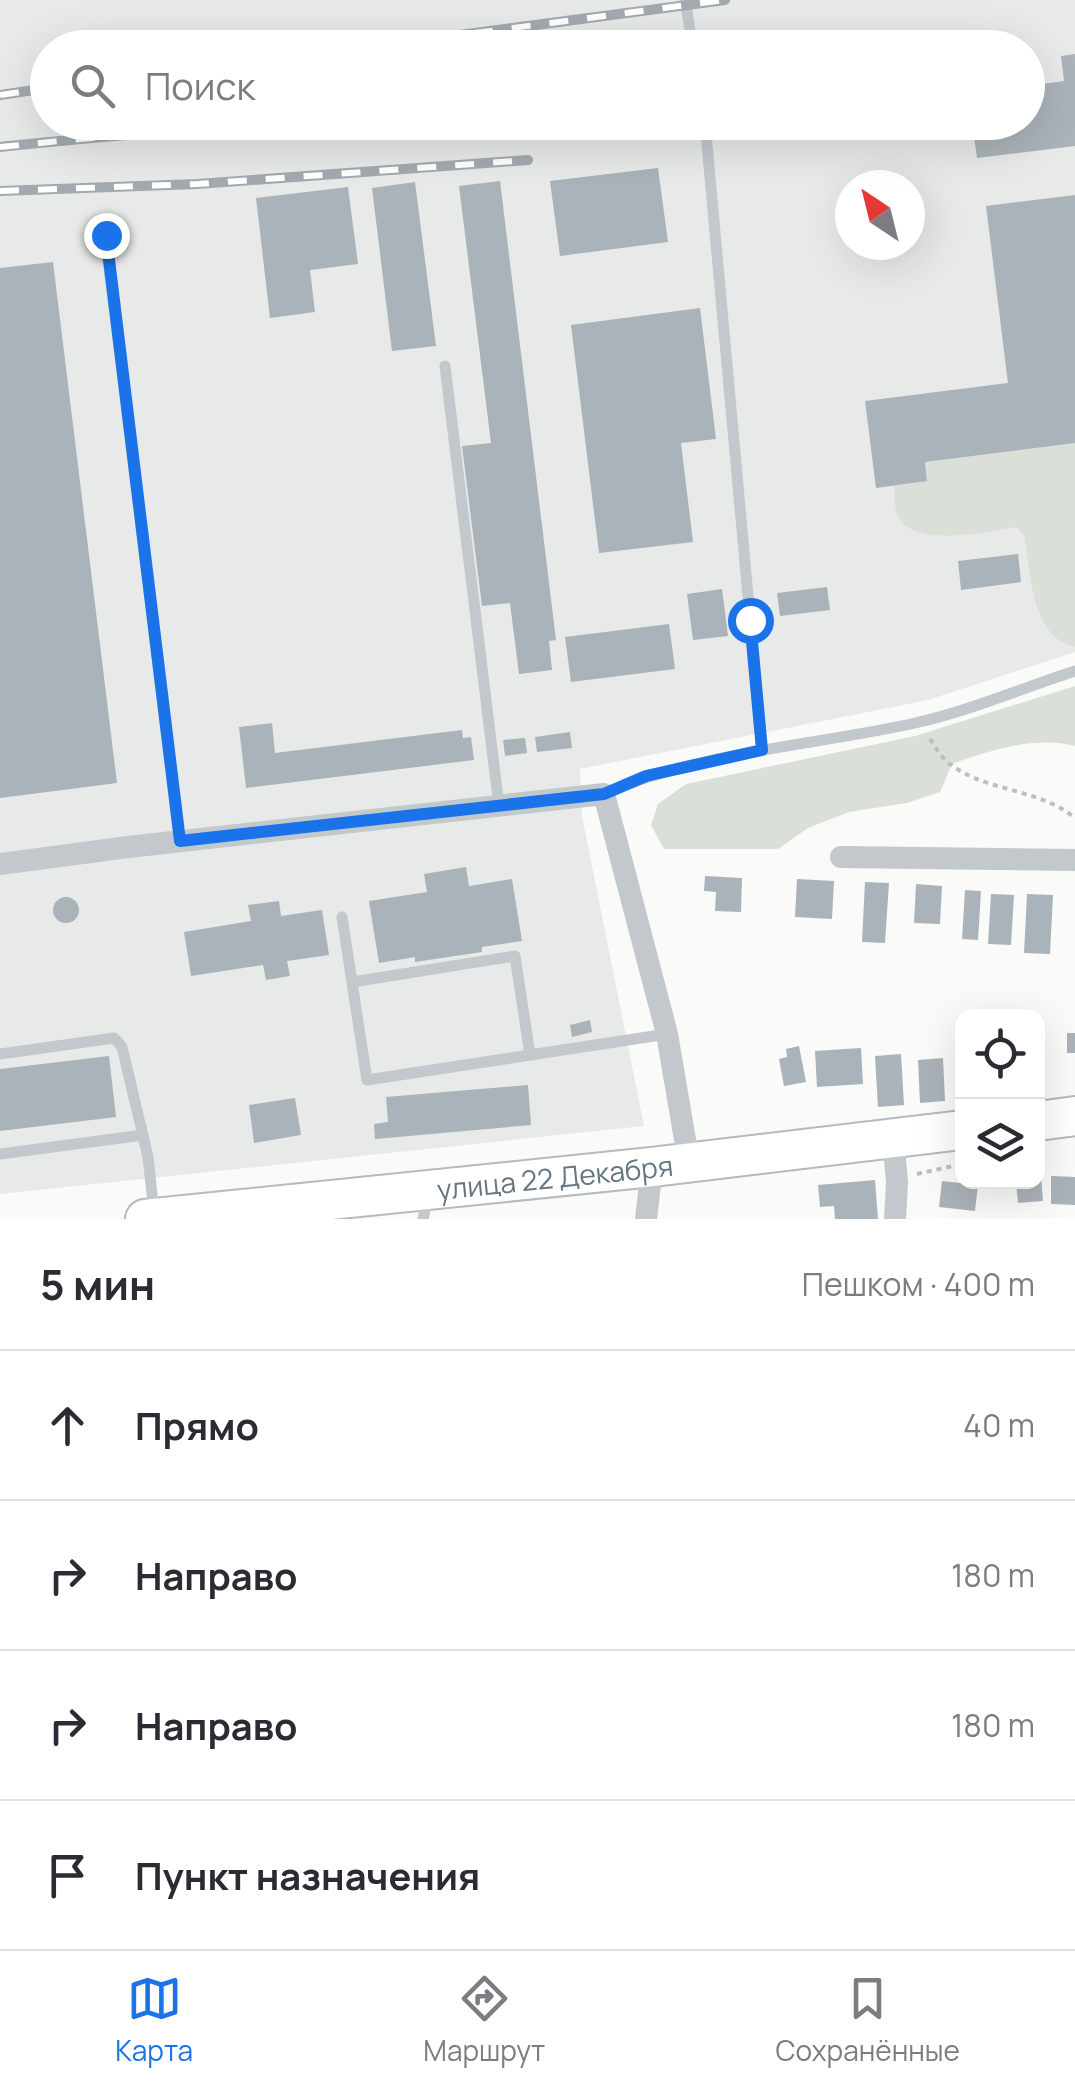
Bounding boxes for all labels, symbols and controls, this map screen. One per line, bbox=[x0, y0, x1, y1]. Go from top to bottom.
search box bbox=[30, 30, 1045, 140]
icon: search bbox=[65, 58, 120, 113]
text: Поиск bbox=[145, 59, 255, 111]
north arrow bbox=[835, 170, 925, 260]
route end bbox=[84, 213, 130, 259]
route start bbox=[728, 598, 774, 644]
map controls bbox=[955, 1009, 1045, 1189]
button: locate bbox=[955, 1009, 1045, 1099]
button: layers bbox=[955, 1099, 1045, 1189]
street label: улица 22 Декабря bbox=[435, 1146, 675, 1208]
text: 5 мин bbox=[40, 1255, 155, 1313]
text: Пешком · 400 m bbox=[802, 1262, 1035, 1306]
icon: ahead bbox=[40, 1398, 95, 1453]
text: Прямо bbox=[135, 1399, 259, 1451]
text: 40 m bbox=[963, 1403, 1035, 1447]
icon: right bbox=[40, 1548, 95, 1603]
text: Направо bbox=[135, 1549, 297, 1601]
text: 180 m bbox=[951, 1553, 1035, 1597]
icon: right bbox=[40, 1698, 95, 1753]
text: Направо bbox=[135, 1699, 297, 1751]
text: 180 m bbox=[951, 1703, 1035, 1747]
icon: arrive bbox=[40, 1848, 95, 1903]
text: Пункт назначения bbox=[135, 1849, 480, 1901]
tab: Карта bbox=[115, 1971, 193, 2069]
tab: Маршрут bbox=[423, 1971, 545, 2069]
tab: Сохранённые bbox=[776, 1971, 960, 2069]

